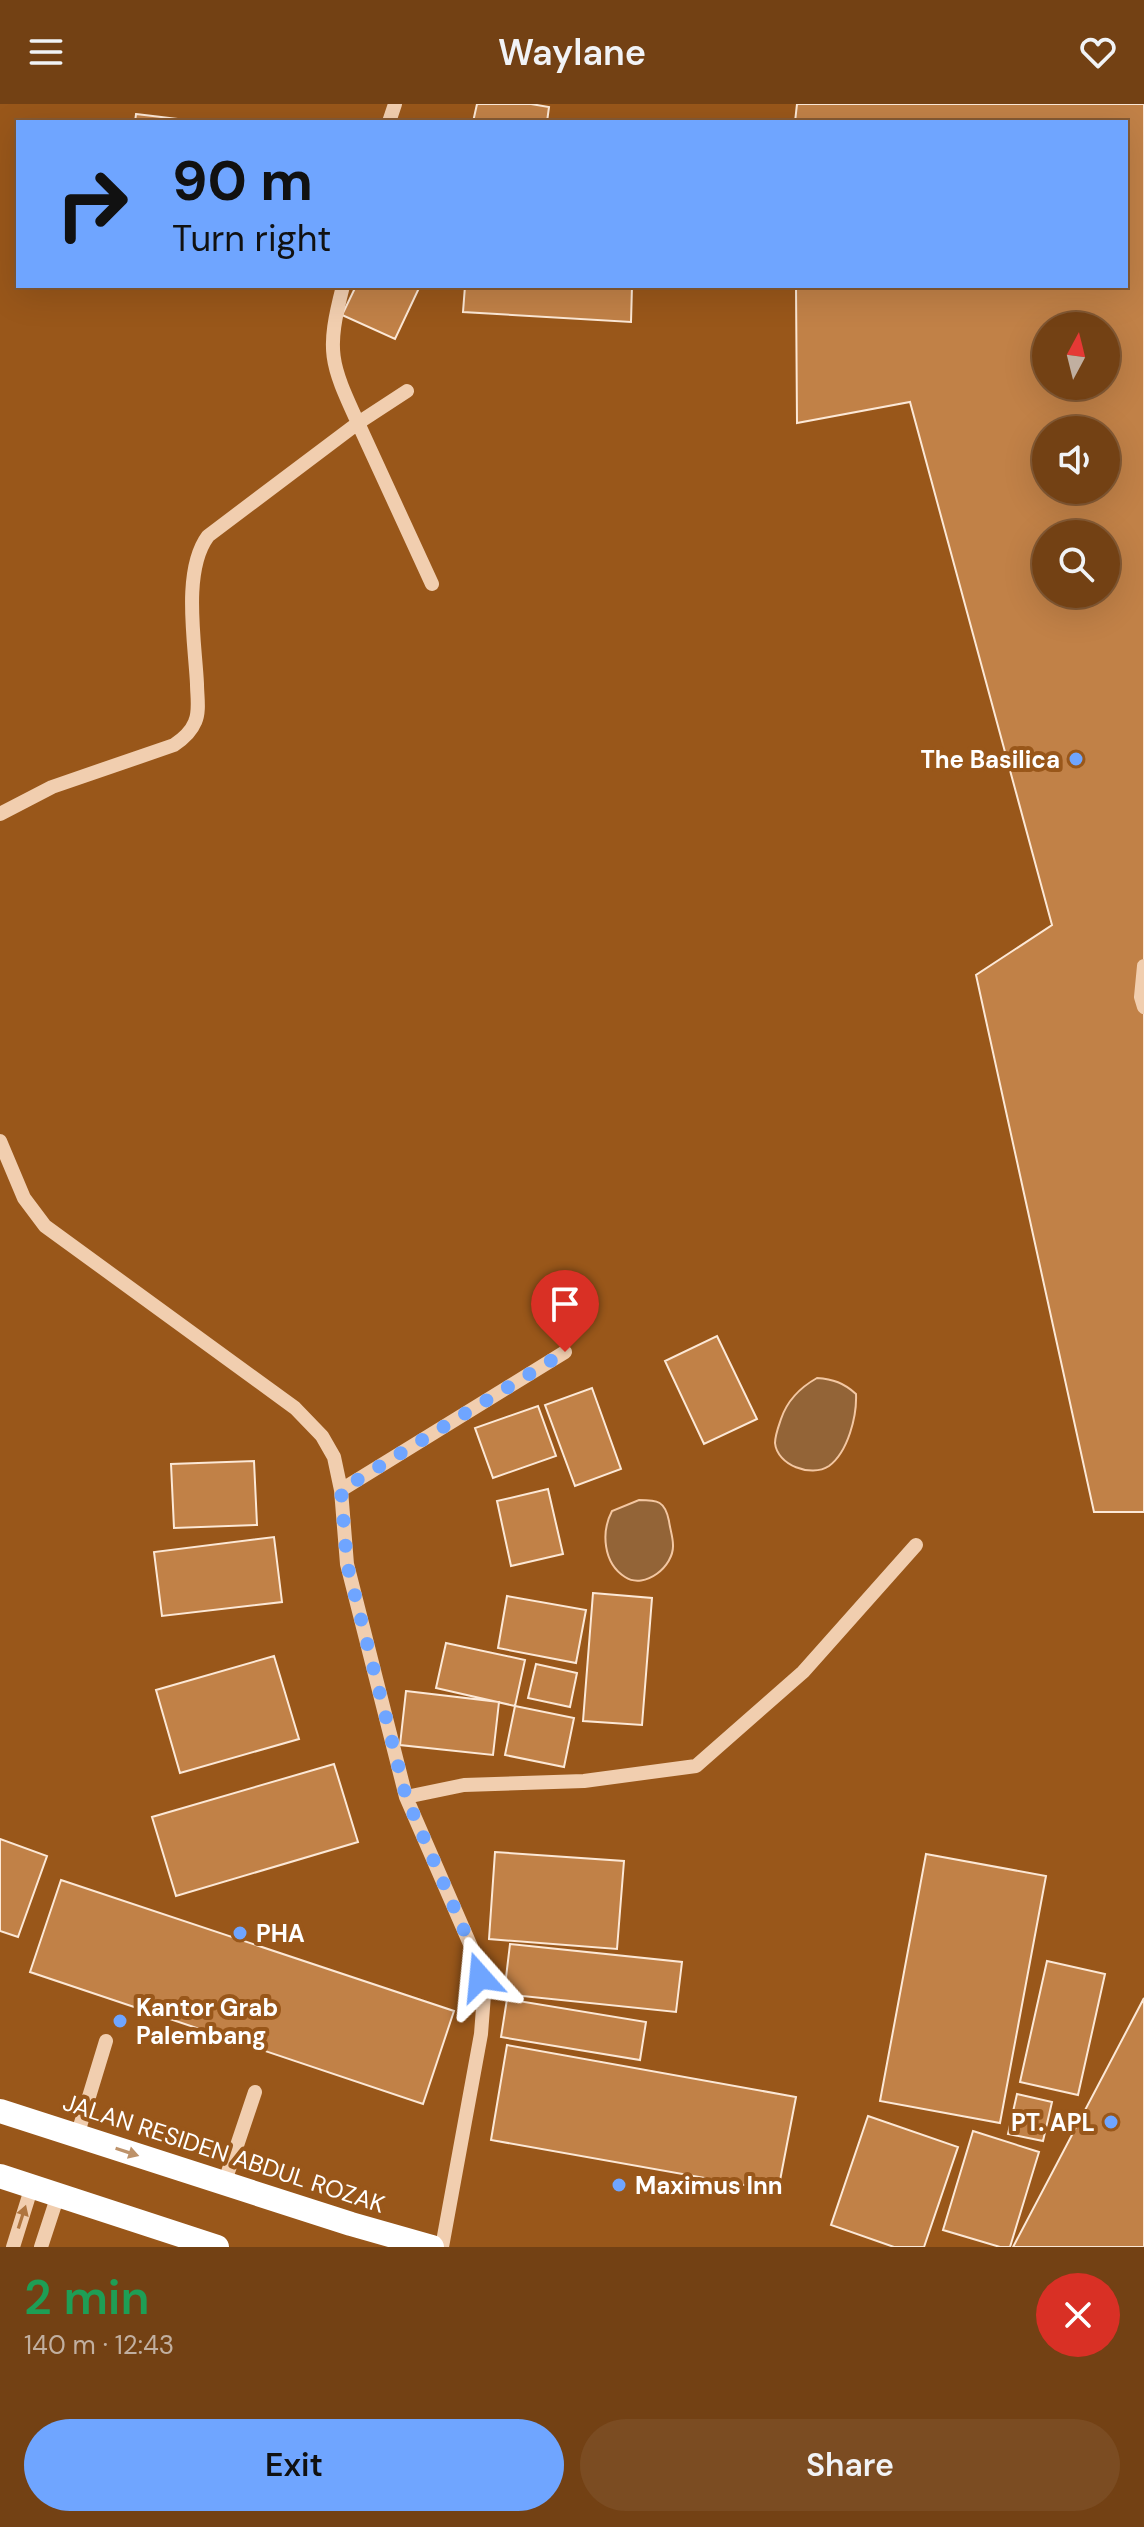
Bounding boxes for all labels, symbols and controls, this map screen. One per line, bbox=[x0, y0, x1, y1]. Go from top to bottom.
text: Waylane bbox=[498, 29, 646, 76]
icon: menu bbox=[24, 30, 68, 74]
icon: heart bbox=[1076, 30, 1120, 74]
text: 90 m bbox=[172, 144, 313, 217]
icon: right bbox=[40, 152, 144, 256]
text: Turn right bbox=[172, 215, 331, 262]
north arrow bbox=[1032, 312, 1120, 400]
map controls bbox=[1032, 312, 1120, 608]
button: sound bbox=[1032, 416, 1120, 504]
button: search bbox=[1032, 520, 1120, 608]
place label: The Basilica bbox=[920, 744, 1060, 775]
marker: The Basilica bbox=[1067, 750, 1085, 768]
pin bbox=[531, 1270, 599, 1352]
icon: arrive bbox=[543, 1282, 587, 1326]
place label: PHA bbox=[256, 1918, 305, 1949]
marker: PHA bbox=[231, 1924, 249, 1942]
position arrow bbox=[438, 1935, 522, 2019]
place label: Kantor Grab Palembang bbox=[136, 1992, 278, 2051]
marker: Kantor Grab Palembang bbox=[111, 2012, 129, 2030]
street label: JALAN RESIDEN ABDUL ROZAK bbox=[59, 2086, 389, 2220]
place label: PT. APL bbox=[1011, 2107, 1095, 2138]
marker: PT. APL bbox=[1102, 2113, 1120, 2131]
one-way arrow bbox=[116, 2147, 140, 2159]
place label: Maximus Inn bbox=[635, 2170, 783, 2201]
marker: Maximus Inn bbox=[610, 2176, 628, 2194]
one-way arrow bbox=[16, 2204, 29, 2228]
text: 2 min bbox=[24, 2266, 150, 2329]
button: close bbox=[1036, 2273, 1120, 2357]
text: 140 m · 12:43 bbox=[24, 2328, 174, 2362]
button: Exit bbox=[24, 2419, 564, 2511]
button: Share bbox=[580, 2419, 1120, 2511]

